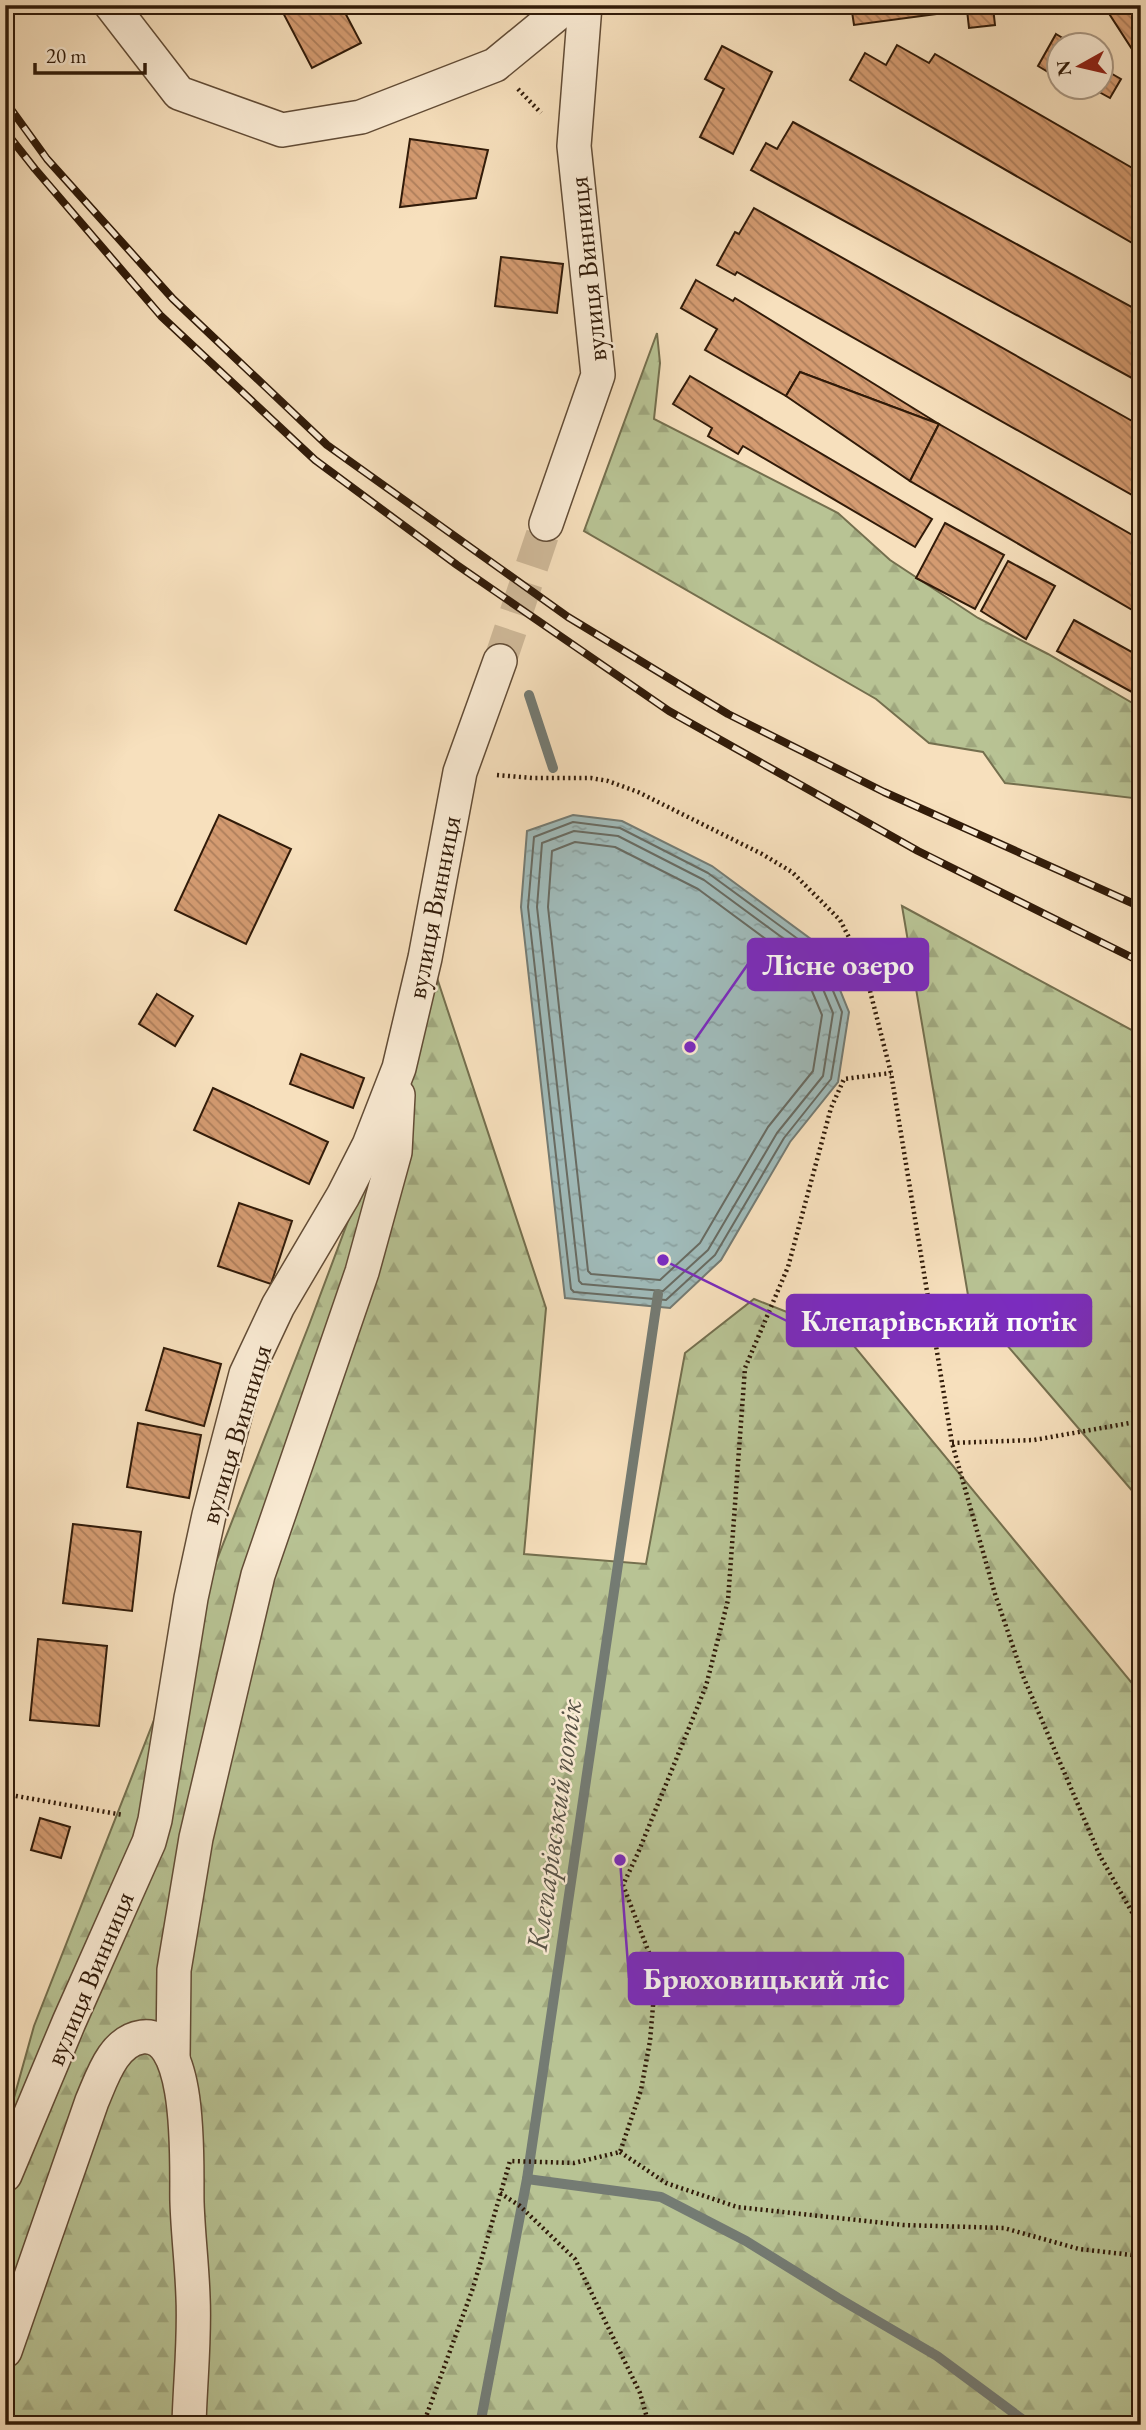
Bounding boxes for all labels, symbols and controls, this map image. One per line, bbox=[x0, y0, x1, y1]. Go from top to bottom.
scale bar bbox=[35, 32, 145, 76]
north arrow bbox=[1044, 32, 1114, 102]
text: 20 m bbox=[46, 42, 87, 69]
text: N bbox=[1050, 58, 1077, 78]
street label: вулиця Винниця bbox=[559, 175, 615, 363]
street label: вулиця Винниця bbox=[398, 812, 468, 1002]
callout: Лісне озеро bbox=[748, 939, 928, 990]
text: Лісне озеро bbox=[762, 945, 914, 984]
callout: Клепарівський потік bbox=[787, 1295, 1091, 1346]
text: Клепарівський потік bbox=[801, 1301, 1077, 1340]
street label: вулиця Винниця bbox=[191, 1340, 279, 1528]
water label: Клепарівський потік bbox=[516, 1696, 591, 1954]
street label: вулиця Винниця bbox=[36, 1885, 142, 2071]
callout: Брюховицький ліс bbox=[629, 1953, 903, 2004]
text: Брюховицький ліс bbox=[643, 1959, 889, 1998]

